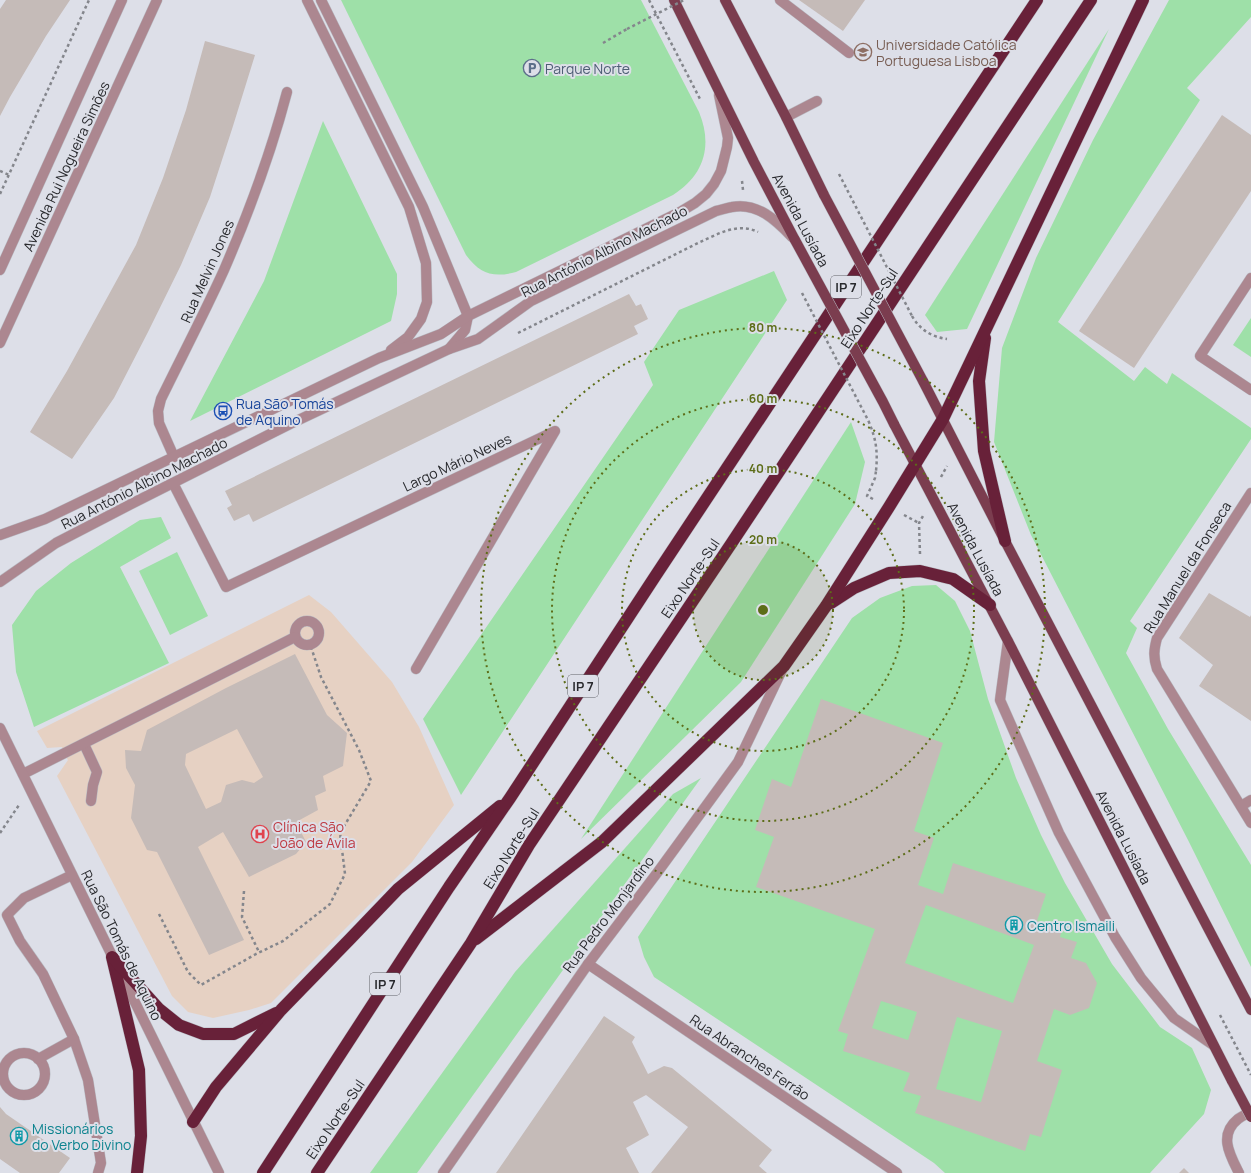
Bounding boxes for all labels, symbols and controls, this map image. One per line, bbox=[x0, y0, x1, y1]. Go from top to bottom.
place label: Universidade Católica Portuguesa Lisboa bbox=[876, 35, 1017, 70]
school or university icon: Universidade Católica Portuguesa Lisboa bbox=[853, 42, 873, 62]
parking icon: Parque Norte bbox=[522, 58, 542, 78]
place label: Parque Norte bbox=[545, 59, 630, 78]
street label: Avenida Rui Nogueira Simões bbox=[18, 78, 114, 254]
street label: Avenida Lusíada bbox=[768, 170, 834, 270]
street label: Rua António Albino Machado bbox=[518, 201, 690, 301]
street label: Rua Melvin Jones bbox=[176, 216, 238, 326]
street label: Eixo Norte-Sul bbox=[836, 264, 902, 352]
road number: IP 7 bbox=[831, 276, 861, 298]
text: 80 m bbox=[749, 319, 777, 336]
text: 60 m bbox=[749, 390, 777, 407]
place label: Rua São Tomás de Aquino bbox=[236, 394, 334, 429]
bus stop icon: Rua São Tomás de Aquino bbox=[213, 401, 233, 421]
street label: Largo Mário Neves bbox=[400, 428, 514, 496]
street label: Rua António Albino Machado bbox=[58, 433, 230, 533]
text: 40 m bbox=[749, 460, 777, 477]
street label: Rua Manuel da Fonseca bbox=[1139, 498, 1235, 636]
street label: Avenida Lusíada bbox=[943, 499, 1009, 599]
text: 20 m bbox=[749, 531, 777, 548]
street label: Eixo Norte-Sul bbox=[656, 535, 724, 621]
centre of rings bbox=[756, 603, 770, 617]
road number: IP 7 bbox=[568, 675, 598, 697]
street label: Avenida Lusíada bbox=[1092, 787, 1156, 887]
street label: Eixo Norte-Sul bbox=[479, 804, 543, 892]
place label: Clínica São João de Ávila bbox=[273, 817, 356, 852]
hospital icon: Clínica São João de Ávila bbox=[250, 824, 270, 844]
street label: Rua Pedro Monjardino bbox=[558, 852, 658, 976]
street label: Rua São Tomás de Aquino bbox=[77, 867, 167, 1023]
building icon: Centro Ismaili bbox=[1004, 915, 1024, 935]
place label: Centro Ismaili bbox=[1027, 916, 1115, 935]
road number: IP 7 bbox=[370, 973, 400, 995]
street label: Rua Abranches Ferrão bbox=[686, 1010, 814, 1104]
street label: Eixo Norte-Sul bbox=[301, 1076, 369, 1162]
place label: Missionários do Verbo Divino bbox=[32, 1119, 131, 1154]
building icon: Missionários do Verbo Divino bbox=[9, 1126, 29, 1146]

